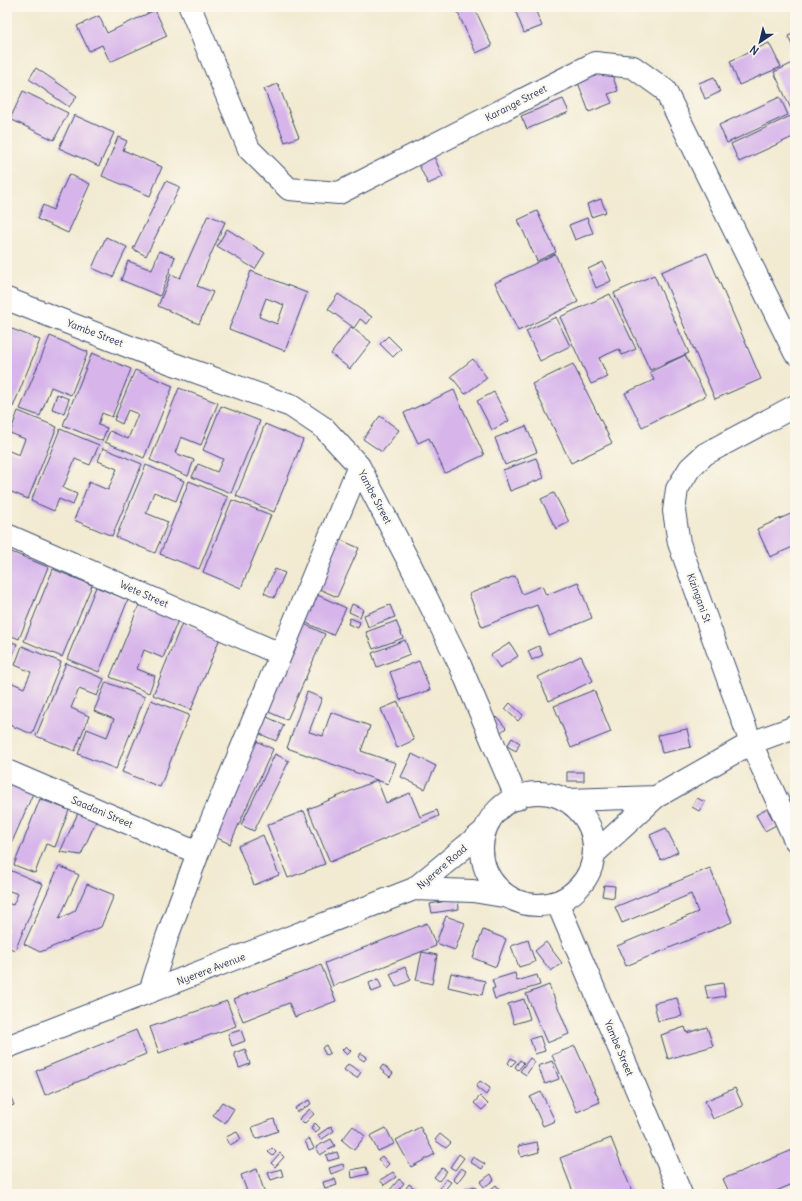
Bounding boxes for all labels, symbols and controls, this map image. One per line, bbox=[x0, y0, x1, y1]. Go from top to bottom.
north arrow bbox=[740, 22, 780, 62]
text: N bbox=[747, 42, 761, 58]
street label: Karange Street bbox=[483, 82, 550, 124]
street label: Yambe Street bbox=[65, 316, 126, 350]
street label: Yambe Street bbox=[355, 468, 395, 527]
street label: Kizingani St bbox=[684, 571, 714, 625]
street label: Wete Street bbox=[118, 578, 171, 611]
street label: Saadani Street bbox=[69, 793, 135, 831]
street label: Nyerere Road bbox=[414, 842, 470, 892]
street label: Nyerere Avenue bbox=[175, 950, 247, 988]
street label: Yambe Street bbox=[601, 1018, 637, 1078]

